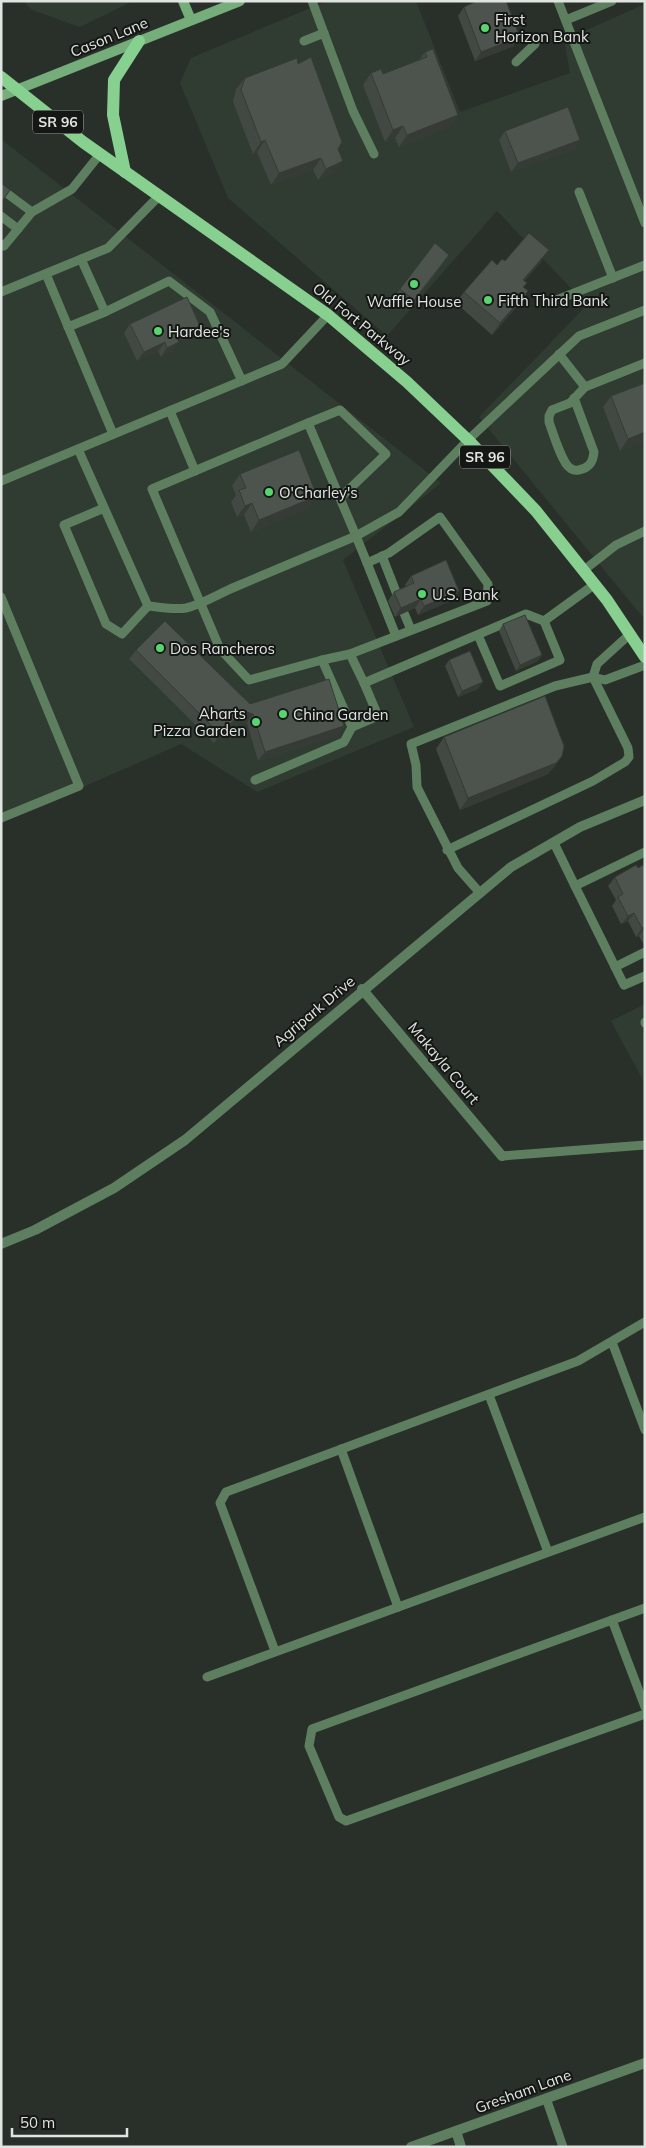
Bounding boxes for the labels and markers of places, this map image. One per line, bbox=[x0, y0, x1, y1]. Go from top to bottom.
place label: First Horizon Bank bbox=[495, 10, 589, 46]
marker: First Horizon Bank bbox=[479, 22, 491, 34]
marker: Waffle House bbox=[408, 278, 420, 290]
place label: Fifth Third Bank bbox=[498, 291, 608, 310]
place label: Waffle House bbox=[367, 292, 461, 311]
marker: Fifth Third Bank bbox=[482, 294, 494, 306]
place label: Hardee's bbox=[168, 322, 230, 341]
marker: Hardee's bbox=[152, 325, 164, 337]
place label: O'Charley's bbox=[279, 483, 358, 502]
marker: O'Charley's bbox=[263, 486, 275, 498]
place label: U.S. Bank bbox=[432, 585, 499, 604]
marker: U.S. Bank bbox=[416, 588, 428, 600]
place label: Dos Rancheros bbox=[170, 639, 275, 658]
marker: Dos Rancheros bbox=[154, 642, 166, 654]
place label: Aharts Pizza Garden bbox=[153, 704, 246, 740]
place label: China Garden bbox=[293, 705, 389, 724]
marker: China Garden bbox=[277, 708, 289, 720]
marker: Aharts Pizza Garden bbox=[250, 716, 262, 728]

